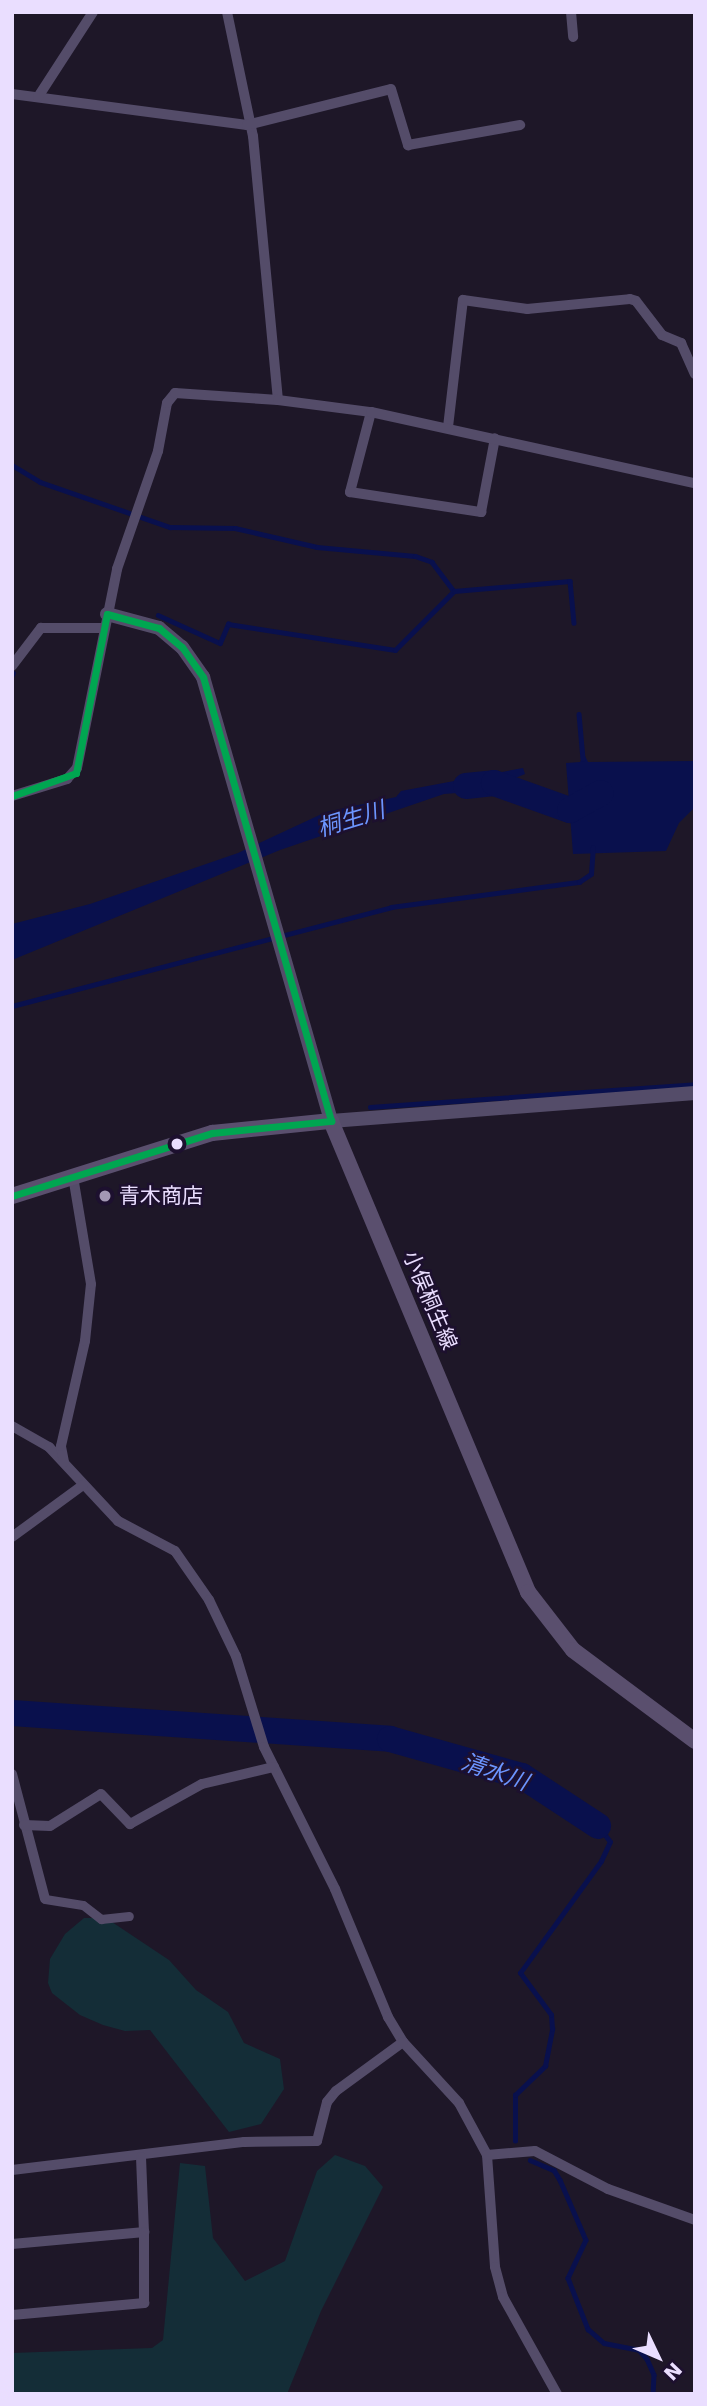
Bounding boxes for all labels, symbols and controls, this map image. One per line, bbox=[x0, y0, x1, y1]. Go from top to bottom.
water label: 桐生川 bbox=[314, 796, 388, 842]
unlabelled marker bbox=[170, 1137, 184, 1151]
place label: 青木商店 bbox=[119, 1183, 203, 1209]
marker: 青木商店 bbox=[97, 1188, 113, 1204]
street label: 小俣桐生線 bbox=[398, 1247, 462, 1353]
water label: 清水川 bbox=[458, 1748, 532, 1796]
north arrow bbox=[623, 2322, 693, 2392]
text: N bbox=[660, 2358, 687, 2385]

